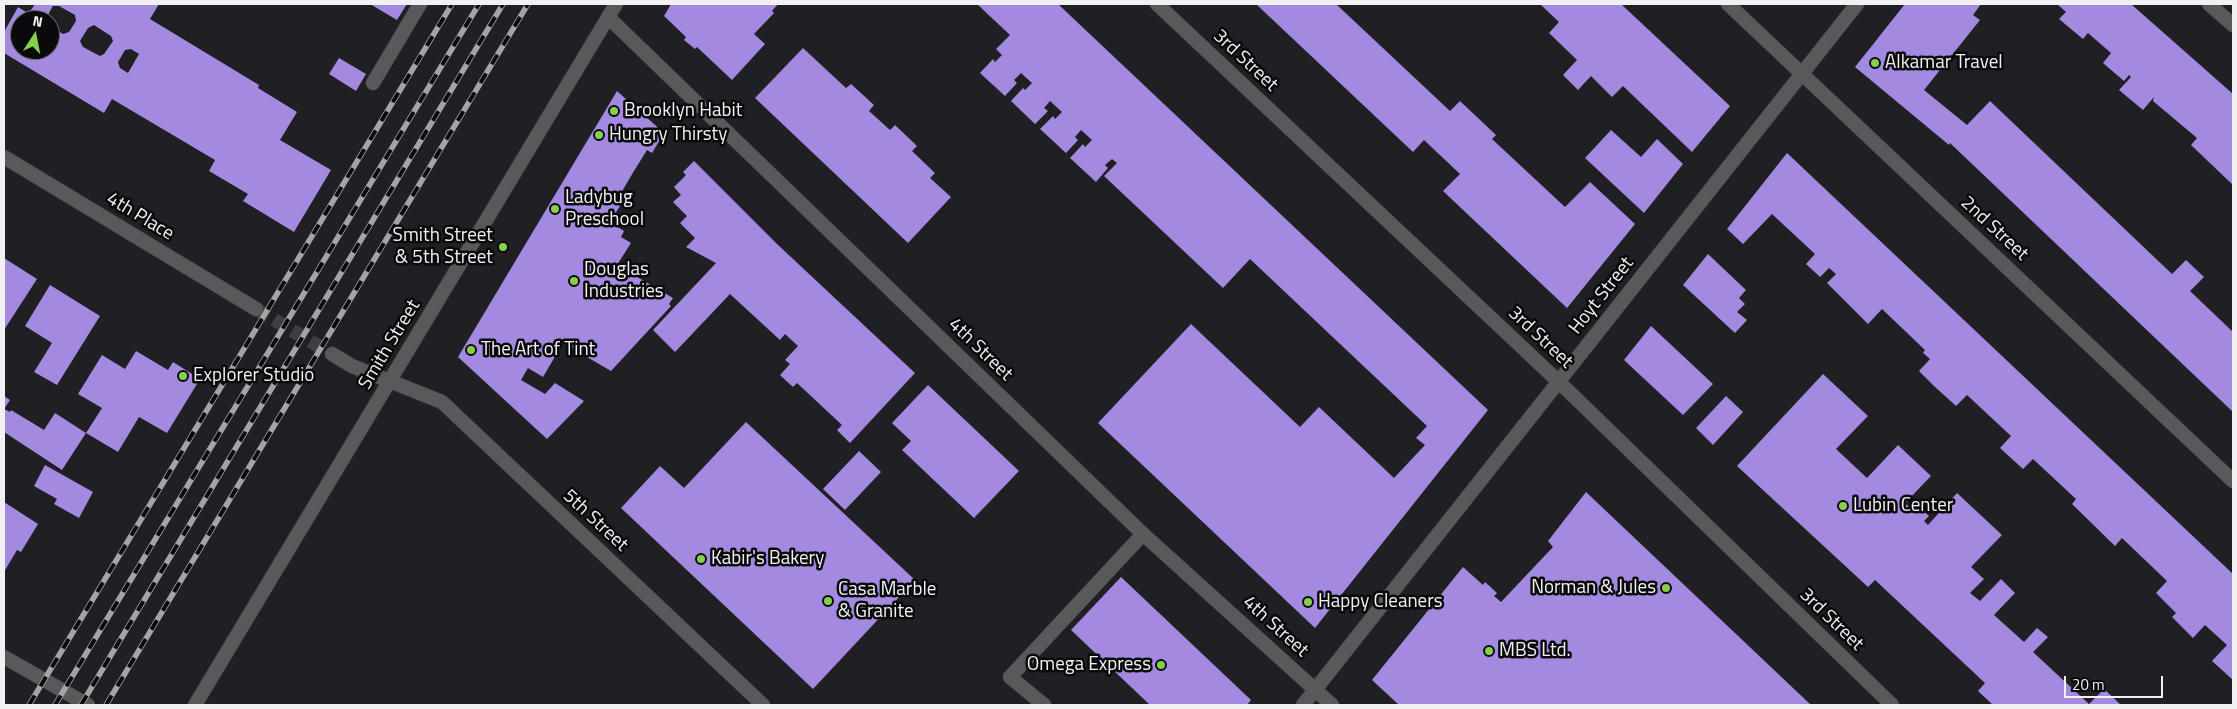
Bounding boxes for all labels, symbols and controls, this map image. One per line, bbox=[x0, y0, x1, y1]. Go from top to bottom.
north arrow bbox=[10, 10, 60, 60]
text: N bbox=[31, 10, 45, 32]
street label: 3rd Street bbox=[1208, 25, 1282, 97]
place label: Alkamar Travel bbox=[1885, 52, 2003, 74]
marker: Alkamar Travel bbox=[1869, 57, 1881, 69]
place label: Brooklyn Habit bbox=[624, 100, 742, 122]
marker: Brooklyn Habit bbox=[608, 105, 620, 117]
place label: Hungry Thirsty bbox=[609, 124, 727, 146]
marker: Hungry Thirsty bbox=[593, 129, 605, 141]
place label: Ladybug Preschool bbox=[565, 187, 644, 231]
street label: 4th Place bbox=[102, 188, 178, 246]
street label: 2nd Street bbox=[1955, 192, 2033, 266]
marker: Ladybug Preschool bbox=[549, 203, 561, 215]
place label: Smith Street & 5th Street bbox=[393, 225, 493, 269]
marker: Smith Street & 5th Street bbox=[497, 241, 509, 253]
street label: Hoyt Street bbox=[1565, 253, 1639, 339]
place label: Douglas Industries bbox=[584, 259, 664, 303]
marker: Douglas Industries bbox=[568, 275, 580, 287]
street label: Smith Street bbox=[354, 296, 426, 394]
street label: 3rd Street bbox=[1503, 302, 1577, 374]
street label: 4th Street bbox=[943, 314, 1017, 386]
place label: The Art of Tint bbox=[481, 339, 595, 361]
marker: The Art of Tint bbox=[465, 344, 477, 356]
place label: Explorer Studio bbox=[193, 365, 314, 387]
marker: Explorer Studio bbox=[177, 370, 189, 382]
street label: 5th Street bbox=[558, 485, 632, 557]
place label: Lubin Center bbox=[1853, 495, 1953, 517]
marker: Lubin Center bbox=[1837, 500, 1849, 512]
place label: Kabir's Bakery bbox=[711, 548, 824, 570]
marker: Kabir's Bakery bbox=[695, 553, 707, 565]
place label: Norman & Jules bbox=[1531, 577, 1656, 599]
place label: Casa Marble & Granite bbox=[838, 579, 936, 623]
marker: Norman & Jules bbox=[1660, 582, 1672, 594]
street label: 3rd Street bbox=[1794, 584, 1868, 656]
place label: Happy Cleaners bbox=[1318, 591, 1443, 613]
street label: 4th Street bbox=[1237, 592, 1313, 662]
marker: Casa Marble & Granite bbox=[822, 595, 834, 607]
marker: Happy Cleaners bbox=[1302, 596, 1314, 608]
place label: MBS Ltd. bbox=[1499, 640, 1571, 662]
marker: MBS Ltd. bbox=[1483, 645, 1495, 657]
place label: Omega Express bbox=[1027, 654, 1151, 676]
marker: Omega Express bbox=[1155, 659, 1167, 671]
scale bar bbox=[2067, 666, 2166, 698]
text: 20 m bbox=[2072, 673, 2105, 696]

